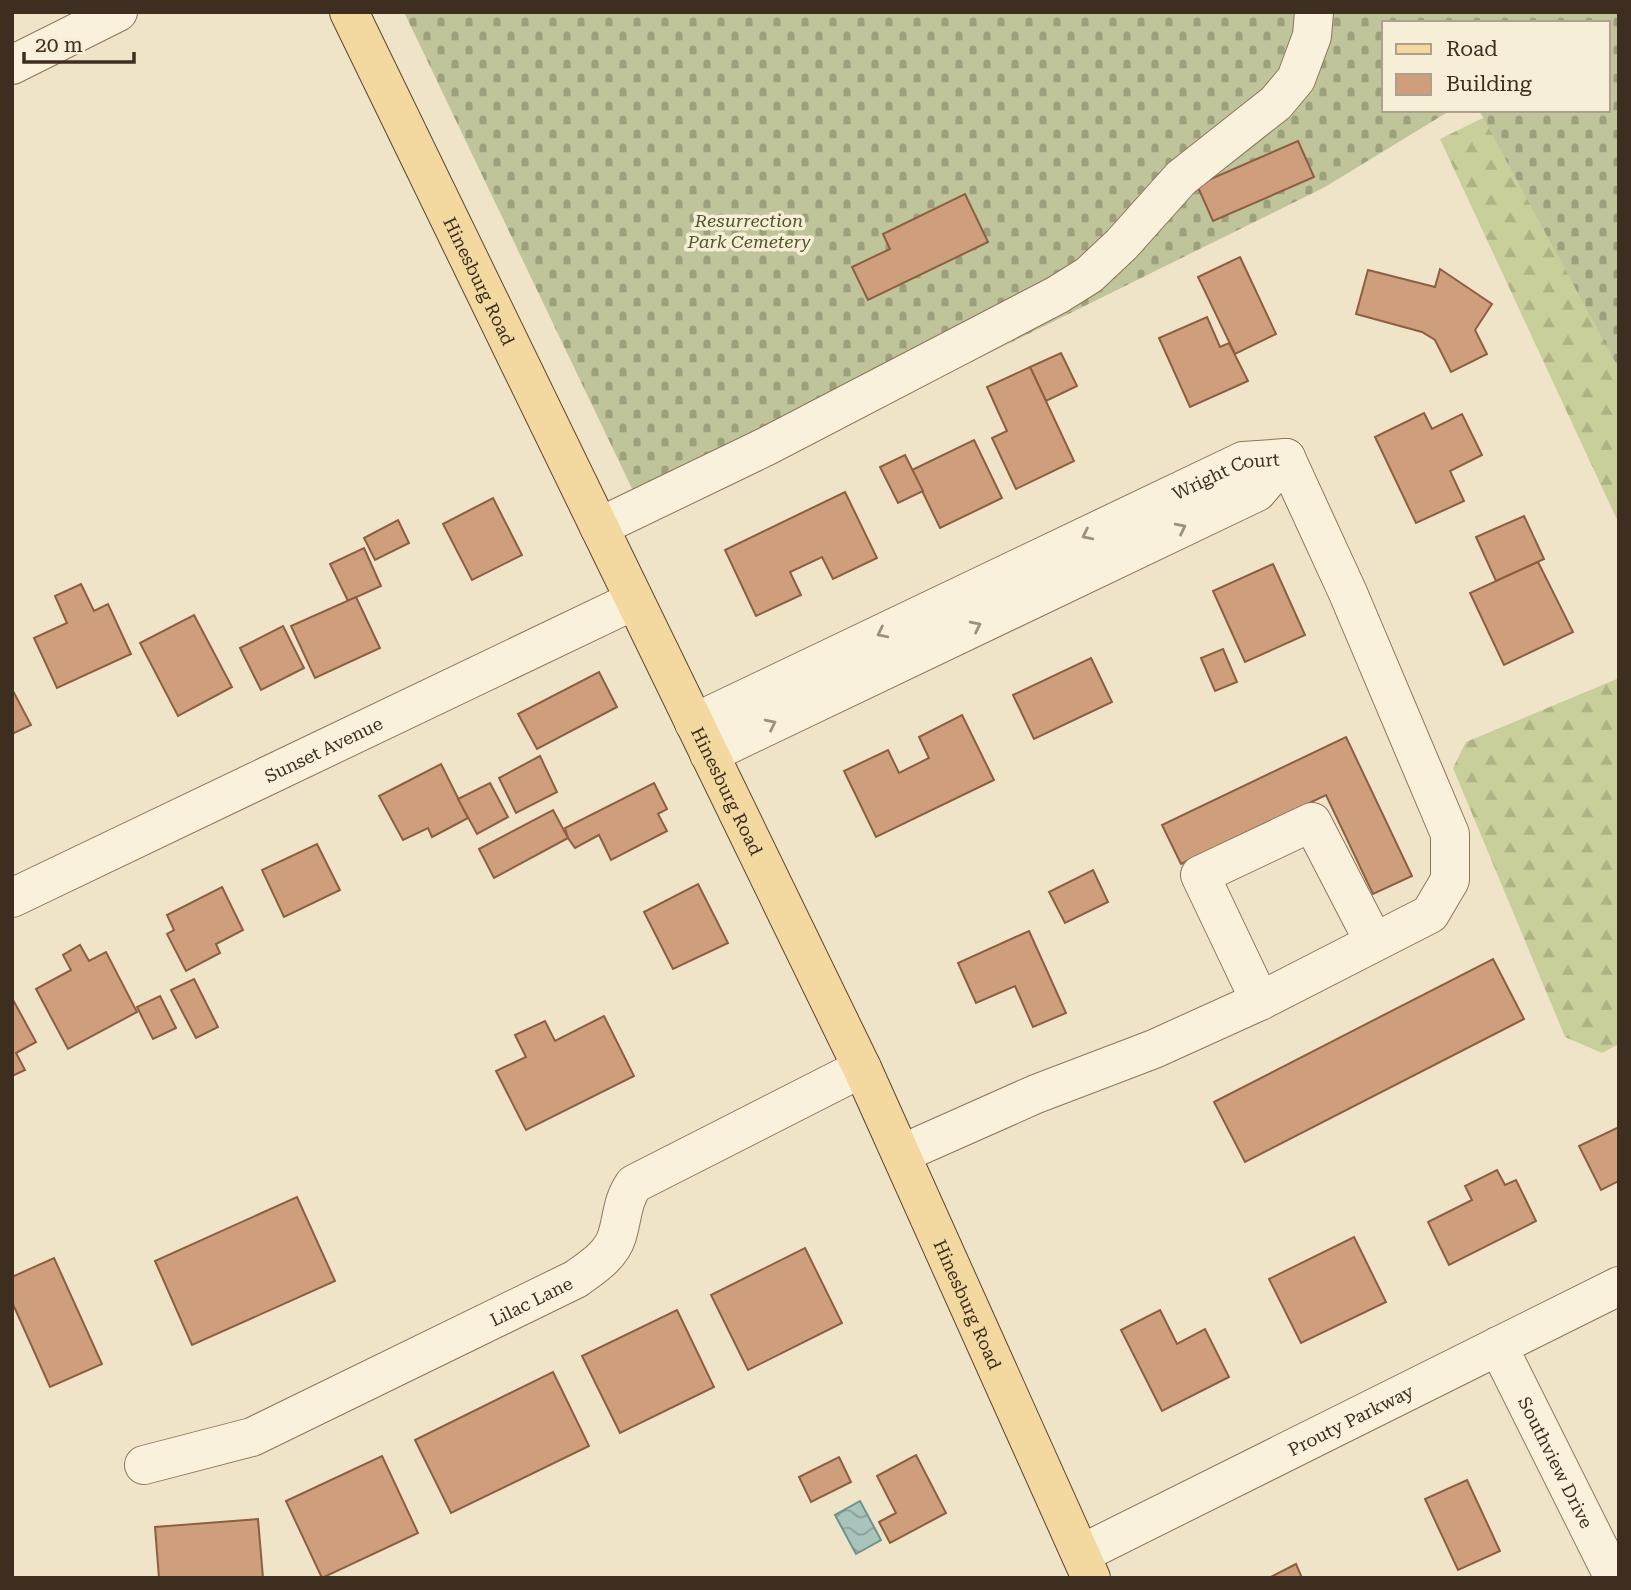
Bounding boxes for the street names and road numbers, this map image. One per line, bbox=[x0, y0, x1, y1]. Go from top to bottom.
street label: Hinesburg Road bbox=[440, 213, 520, 349]
street label: Wright Court bbox=[1169, 448, 1281, 504]
street label: Sunset Avenue bbox=[261, 712, 386, 786]
street label: Hinesburg Road bbox=[687, 723, 768, 859]
street label: Hinesburg Road bbox=[930, 1236, 1006, 1373]
street label: Lilac Lane bbox=[486, 1272, 576, 1330]
street label: Prouty Parkway bbox=[1284, 1380, 1417, 1460]
street label: Southview Drive bbox=[1514, 1393, 1598, 1532]

